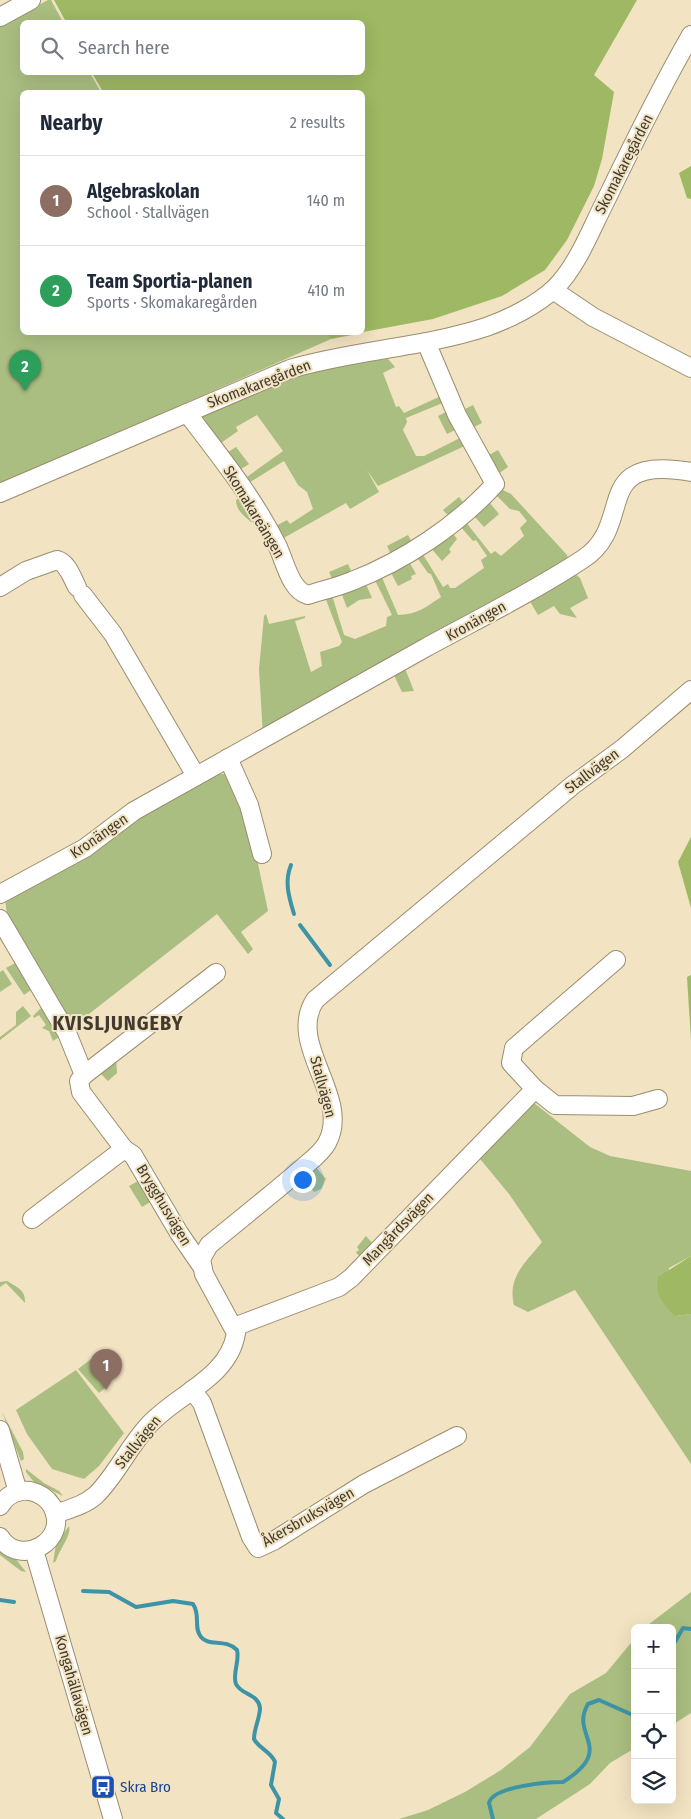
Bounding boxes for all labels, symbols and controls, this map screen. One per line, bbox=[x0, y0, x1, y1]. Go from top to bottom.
search box bbox=[20, 20, 365, 75]
icon: search bbox=[38, 34, 66, 62]
text: Search here bbox=[78, 36, 170, 59]
text: Nearby bbox=[40, 110, 102, 136]
street label: Skomakaregården bbox=[591, 111, 657, 217]
text: 2 results bbox=[290, 113, 345, 132]
text: Algebraskolan bbox=[87, 180, 200, 203]
text: 1 bbox=[53, 191, 59, 210]
text: 140 m bbox=[307, 191, 345, 210]
text: School · Stallvägen bbox=[87, 203, 209, 222]
text: Team Sportia-planen bbox=[87, 270, 252, 293]
text: 2 bbox=[52, 281, 60, 300]
text: 410 m bbox=[307, 281, 345, 300]
text: Sports · Skomakaregården bbox=[87, 293, 257, 312]
pin: 2 bbox=[9, 350, 41, 391]
street label: Skomakaregården bbox=[205, 356, 313, 412]
street label: Skomakareängen bbox=[219, 463, 289, 561]
street label: Kronängen bbox=[443, 597, 509, 645]
street label: Stallvägen bbox=[561, 745, 623, 797]
street label: Kronängen bbox=[67, 810, 131, 862]
district label: KVISLJUNGEBY bbox=[53, 1011, 184, 1035]
street label: Stallvägen bbox=[306, 1054, 340, 1120]
street label: Brygghusvägen bbox=[133, 1161, 195, 1249]
your location bbox=[290, 1167, 316, 1193]
street label: Mangårdsvägen bbox=[359, 1189, 437, 1269]
pin: 1 bbox=[90, 1349, 122, 1390]
street label: Stallvägen bbox=[111, 1412, 165, 1472]
street label: Åkersbruksvägen bbox=[259, 1483, 357, 1551]
map controls bbox=[631, 1624, 676, 1804]
button: + bbox=[631, 1624, 676, 1669]
street label: Kongahällavägen bbox=[51, 1633, 97, 1737]
button: − bbox=[631, 1669, 676, 1714]
button: locate bbox=[631, 1714, 676, 1759]
button: layers bbox=[631, 1759, 676, 1804]
bus stop icon: Skra Bro bbox=[90, 1774, 116, 1800]
place label: Skra Bro bbox=[120, 1778, 171, 1796]

